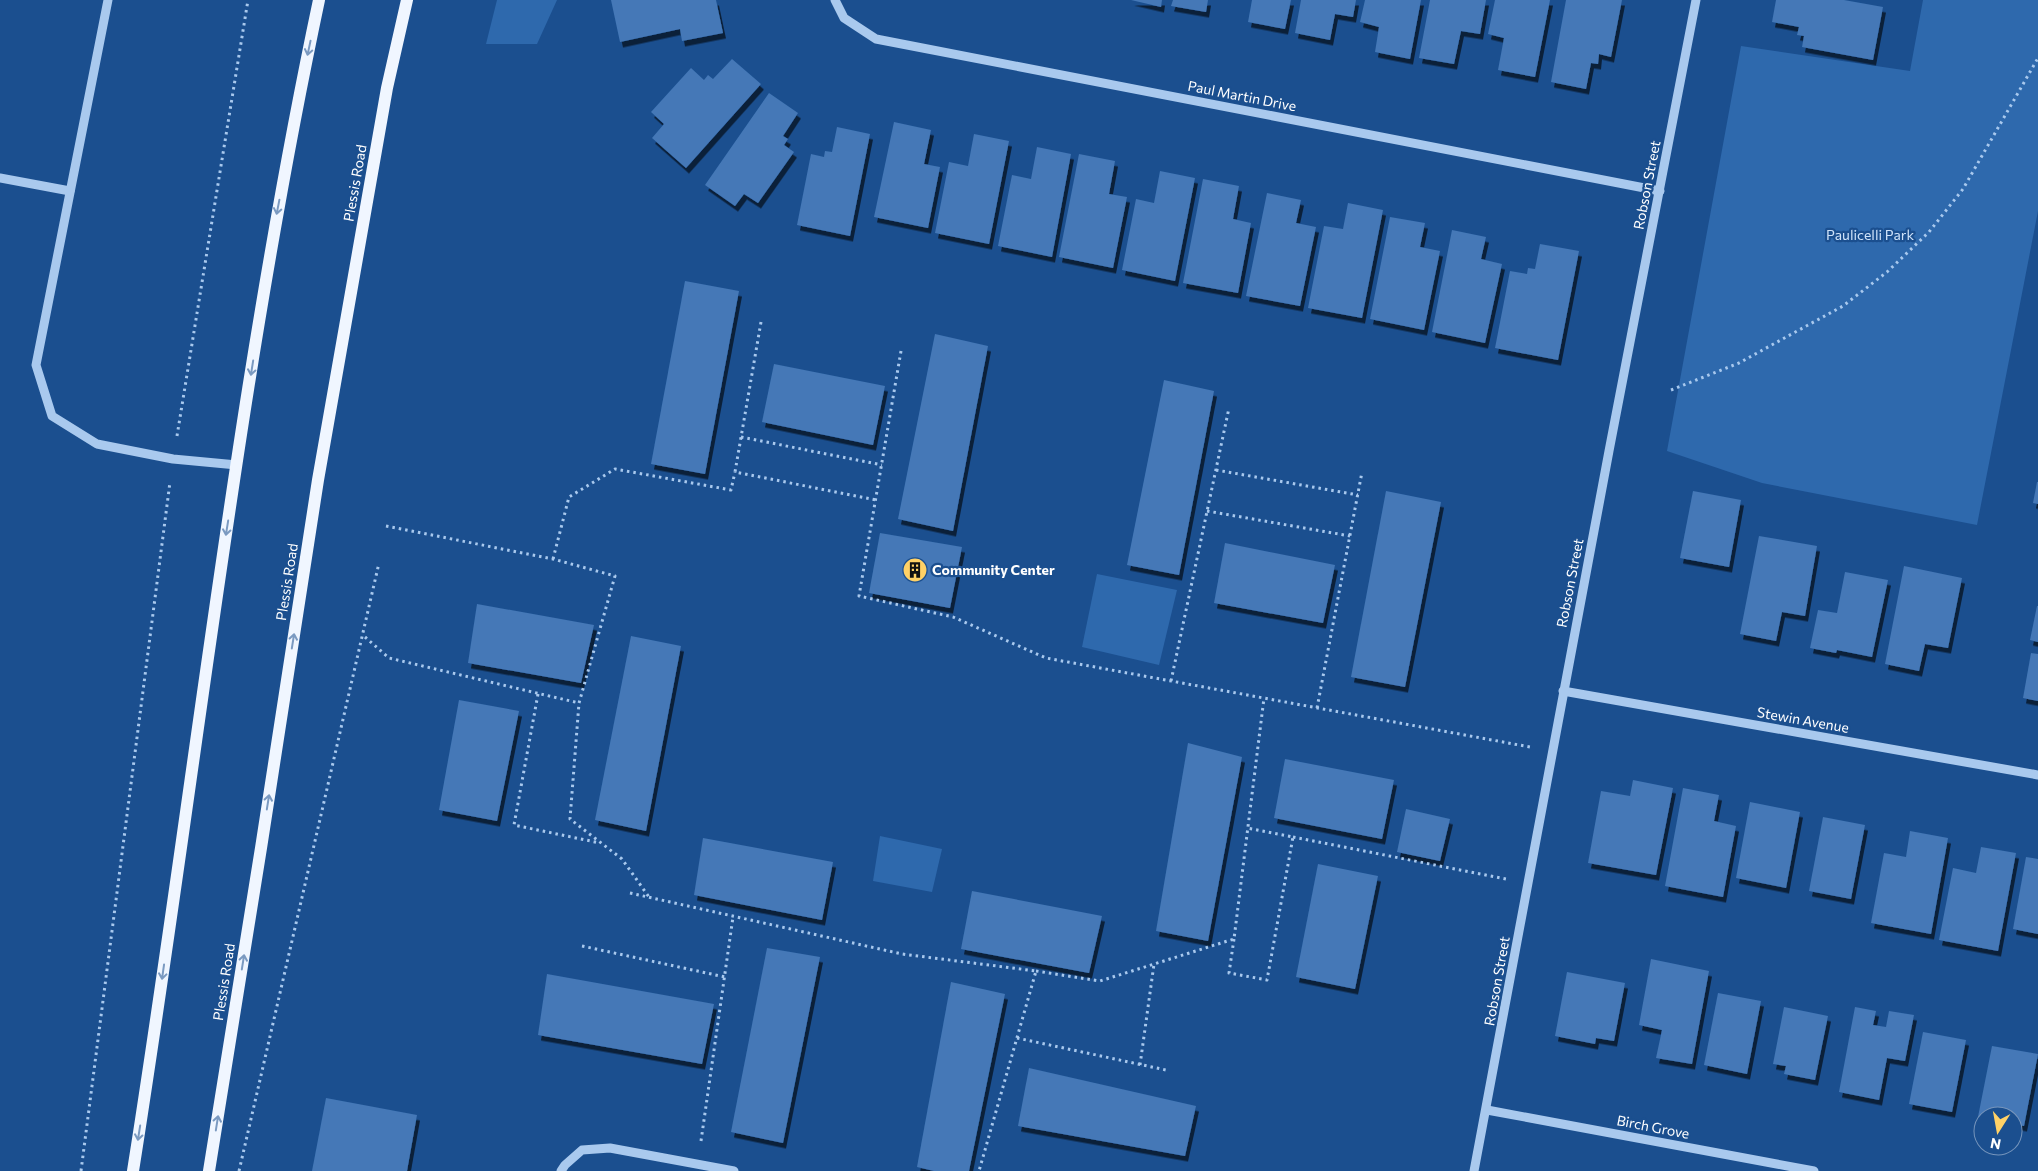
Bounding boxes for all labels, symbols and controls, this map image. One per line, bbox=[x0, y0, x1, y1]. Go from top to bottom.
one-way arrow bbox=[304, 39, 313, 55]
street label: Paul Martin Drive bbox=[1186, 77, 1298, 114]
street label: Robson Street bbox=[1630, 139, 1664, 231]
street label: Plessis Road bbox=[339, 143, 370, 223]
one-way arrow bbox=[272, 199, 282, 215]
park label: Paulicelli Park bbox=[1826, 226, 1914, 243]
one-way arrow bbox=[247, 359, 257, 375]
one-way arrow bbox=[221, 520, 231, 536]
street label: Robson Street bbox=[1553, 537, 1587, 629]
street label: Plessis Road bbox=[272, 542, 301, 622]
building icon: Community Center bbox=[902, 557, 928, 583]
place label: Community Center bbox=[932, 561, 1055, 578]
one-way arrow bbox=[289, 634, 299, 650]
street label: Stewin Avenue bbox=[1756, 703, 1850, 736]
one-way arrow bbox=[264, 794, 274, 810]
street label: Robson Street bbox=[1480, 935, 1513, 1027]
street label: Plessis Road bbox=[209, 942, 238, 1022]
one-way arrow bbox=[238, 955, 248, 971]
one-way arrow bbox=[158, 964, 168, 980]
north arrow bbox=[1973, 1106, 2023, 1156]
street label: Birch Grove bbox=[1615, 1111, 1691, 1142]
one-way arrow bbox=[212, 1115, 222, 1131]
one-way arrow bbox=[134, 1124, 144, 1140]
text: N bbox=[1989, 1135, 2002, 1154]

